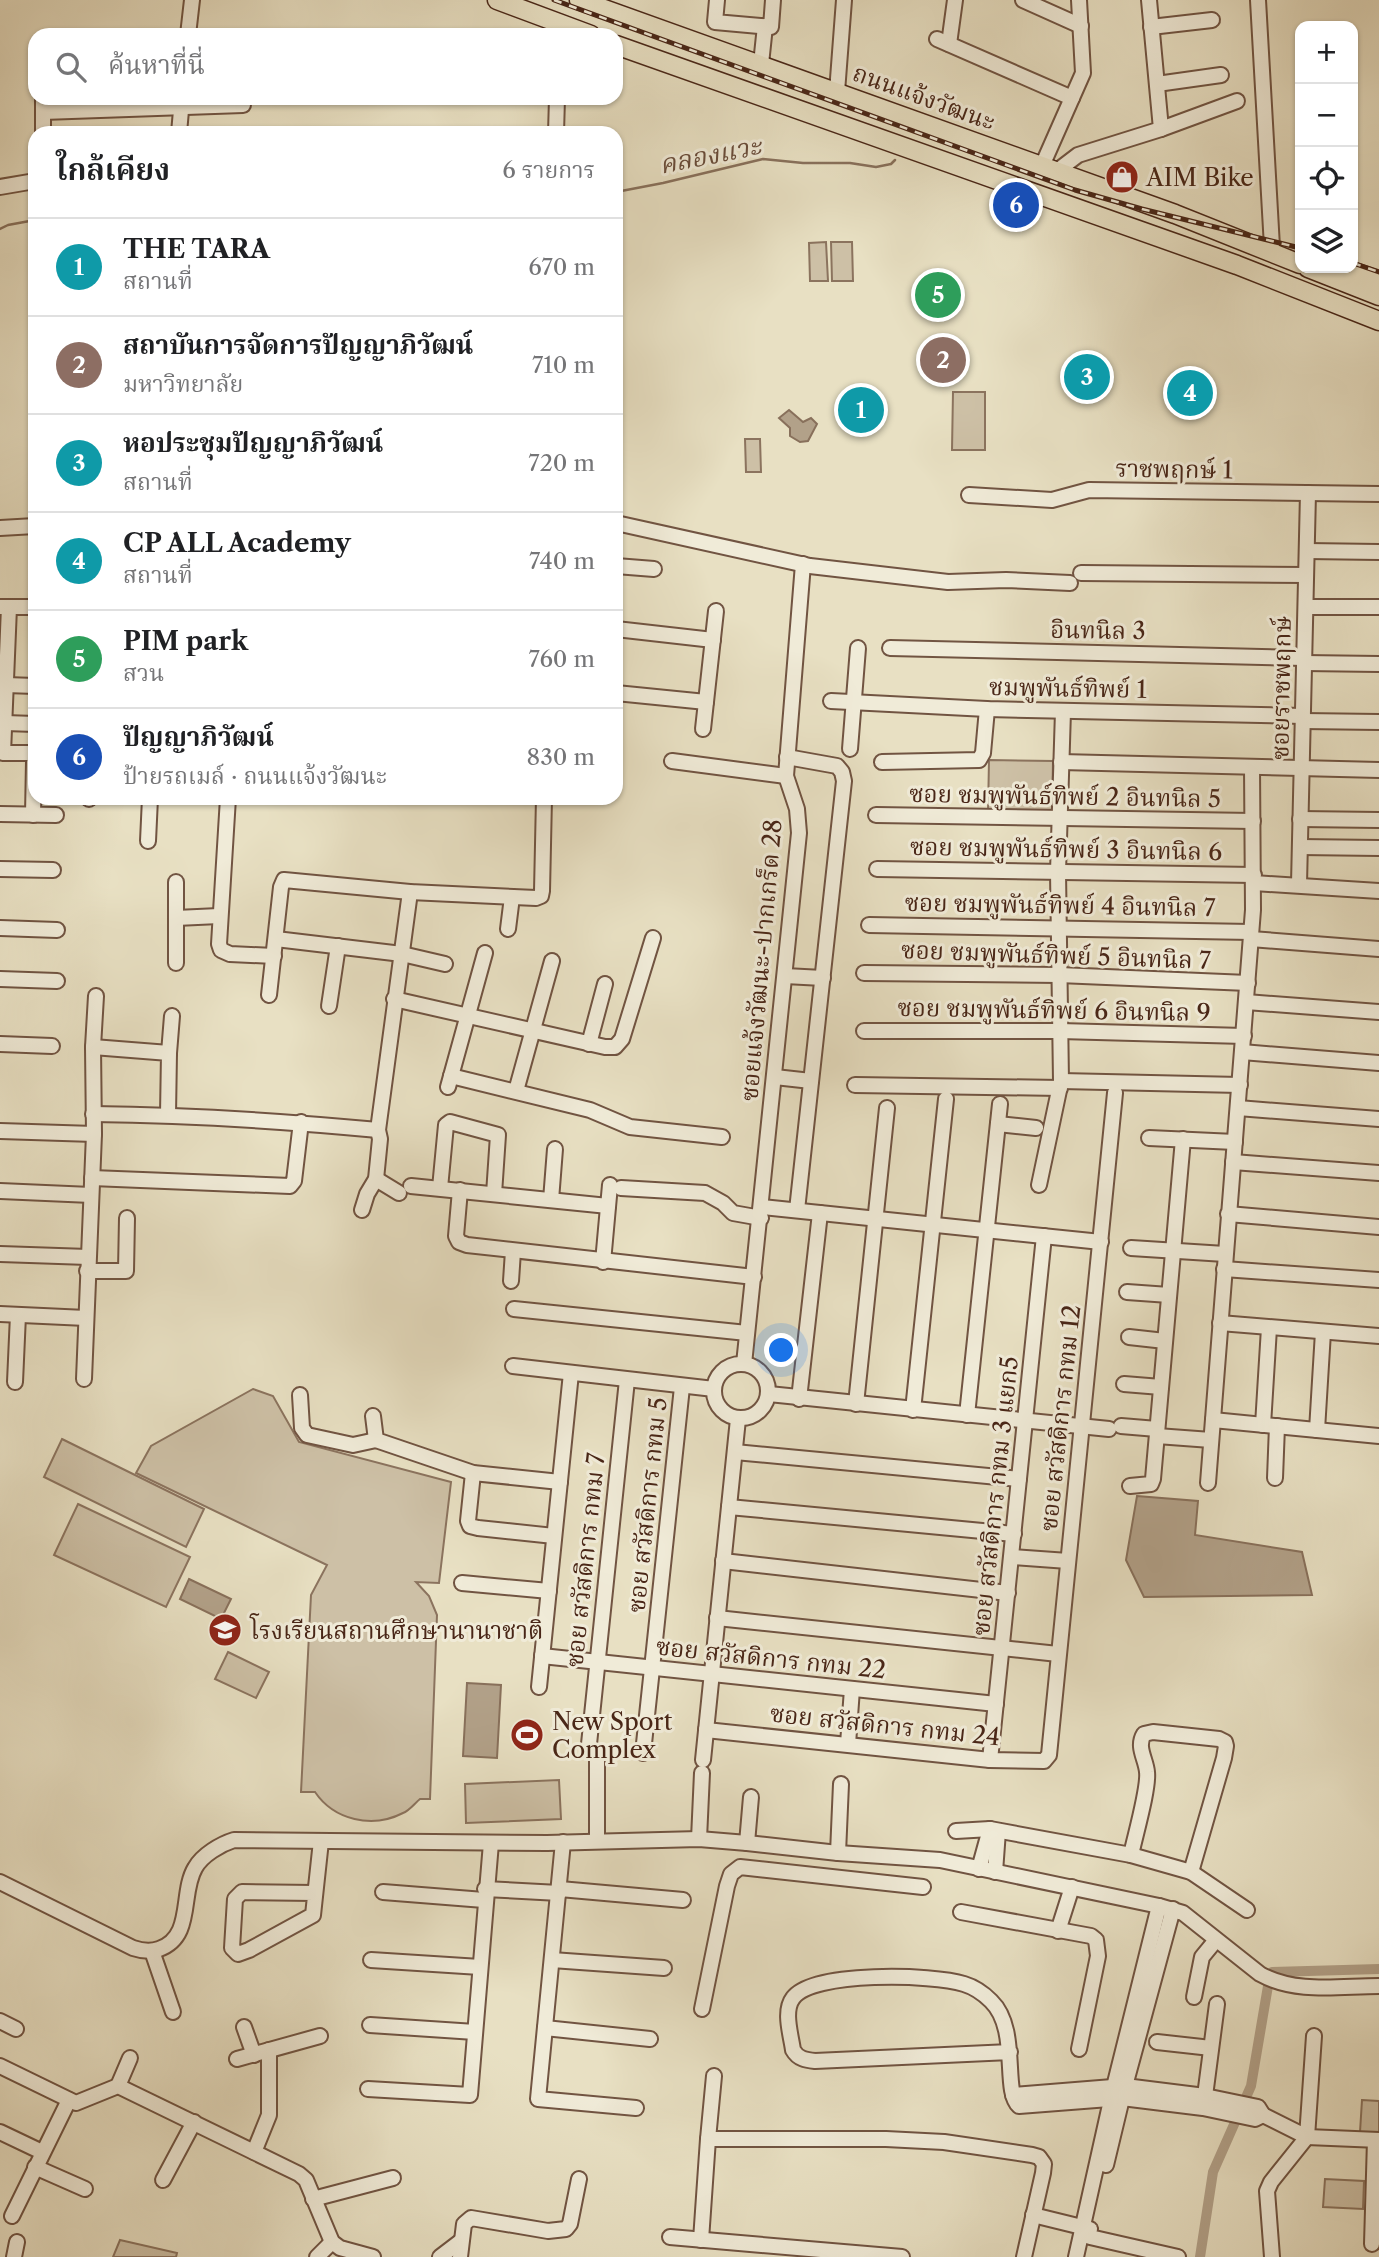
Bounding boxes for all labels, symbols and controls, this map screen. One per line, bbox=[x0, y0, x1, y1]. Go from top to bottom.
map controls bbox=[1295, 21, 1358, 273]
button: + bbox=[1295, 21, 1358, 84]
search box bbox=[28, 28, 623, 105]
icon: search bbox=[52, 48, 90, 86]
text: ค้นหาที่นี่ bbox=[108, 49, 205, 81]
street label: ถนนแจ้งวัฒนะ bbox=[849, 58, 999, 136]
button: − bbox=[1295, 84, 1358, 147]
water label: คลองแวะ bbox=[656, 129, 766, 181]
button: locate bbox=[1295, 147, 1358, 210]
text: ใกล้เคียง bbox=[56, 151, 170, 188]
text: 6 รายการ bbox=[502, 156, 595, 184]
shop icon: AIM Bike bbox=[1103, 158, 1141, 196]
place label: AIM Bike bbox=[1145, 163, 1254, 192]
pin: 6 bbox=[993, 179, 1039, 231]
button: layers bbox=[1295, 210, 1358, 273]
text: THE TARA bbox=[123, 233, 270, 265]
text: 1 bbox=[74, 253, 84, 281]
text: 670 m bbox=[528, 253, 595, 281]
text: สถานที่ bbox=[123, 267, 193, 295]
pin: 5 bbox=[915, 269, 961, 321]
text: สถาบันการจัดการปัญญาภิวัฒน์ bbox=[123, 329, 473, 361]
pin: 2 bbox=[920, 334, 966, 386]
text: 2 bbox=[72, 351, 86, 379]
text: 710 m bbox=[532, 351, 595, 379]
pin: 3 bbox=[1064, 351, 1110, 403]
pin: 4 bbox=[1167, 367, 1213, 419]
text: มหาวิทยาลัย bbox=[123, 370, 243, 398]
pin: 1 bbox=[838, 384, 884, 436]
text: หอประชุมปัญญาภิวัฒน์ bbox=[123, 427, 383, 459]
text: 3 bbox=[73, 449, 86, 477]
text: 720 m bbox=[528, 449, 595, 477]
street label: ราชพฤกษ์ 1 bbox=[1115, 452, 1233, 485]
text: สถานที่ bbox=[123, 468, 193, 496]
text: CP ALL Academy bbox=[123, 527, 351, 559]
text: 4 bbox=[72, 547, 86, 575]
text: 740 m bbox=[529, 547, 595, 575]
text: สถานที่ bbox=[123, 561, 193, 589]
street label: อินทนิล 3 bbox=[1050, 615, 1146, 645]
street label: ซอยราชพฤกษ์ bbox=[1264, 615, 1297, 760]
text: PIM park bbox=[123, 625, 248, 657]
text: 5 bbox=[73, 645, 85, 673]
text: 760 m bbox=[529, 645, 595, 673]
text: สวน bbox=[123, 659, 164, 687]
street label: ชมพูพันธ์ทิพย์ 1 bbox=[989, 671, 1147, 705]
text: ปัญญาภิวัฒน์ bbox=[123, 721, 274, 753]
text: 6 bbox=[72, 743, 86, 771]
text: 830 m bbox=[527, 743, 595, 771]
text: ป้ายรถเมล์ · ถนนแจ้งวัฒนะ bbox=[123, 762, 387, 790]
street label: ซอย ชมพูพันธ์ทิพย์ 2 อินทนิล 5 bbox=[909, 778, 1221, 814]
street label: ซอยแจ้งวัฒนะ-ปากเกร็ด 28 bbox=[734, 818, 788, 1102]
street label: ซอย ชมพูพันธ์ทิพย์ 3 อินทนิล 6 bbox=[910, 831, 1222, 867]
street label: ซอย ชมพูพันธ์ทิพย์ 4 อินทนิล 7 bbox=[904, 887, 1216, 923]
street label: ซอย ชมพูพันธ์ทิพย์ 5 อินทนิล 7 bbox=[901, 934, 1212, 976]
street label: ซอย ชมพูพันธ์ทิพย์ 6 อินทนิล 9 bbox=[897, 992, 1211, 1028]
street label: ซอย สวัสดิการ กทม 12 bbox=[1034, 1303, 1086, 1533]
your location bbox=[764, 1333, 798, 1367]
street label: ซอย สวัสดิการ กทม 3 แยก5 bbox=[966, 1355, 1024, 1637]
street label: ซอย สวัสดิการ กทม 5 bbox=[621, 1396, 673, 1614]
street label: ซอย สวัสดิการ กทม 7 bbox=[559, 1451, 611, 1669]
school or university icon: โรงเรียนสถานศึกษานานาชาติ bbox=[206, 1611, 244, 1649]
place label: โรงเรียนสถานศึกษานานาชาติ bbox=[249, 1613, 543, 1645]
street label: ซอย สวัสดิการ กทม 22 bbox=[655, 1631, 887, 1685]
street label: ซอย สวัสดิการ กทม 24 bbox=[769, 1698, 1001, 1752]
place label: New Sport Complex bbox=[552, 1707, 673, 1764]
sports icon: New Sport Complex bbox=[508, 1716, 546, 1754]

